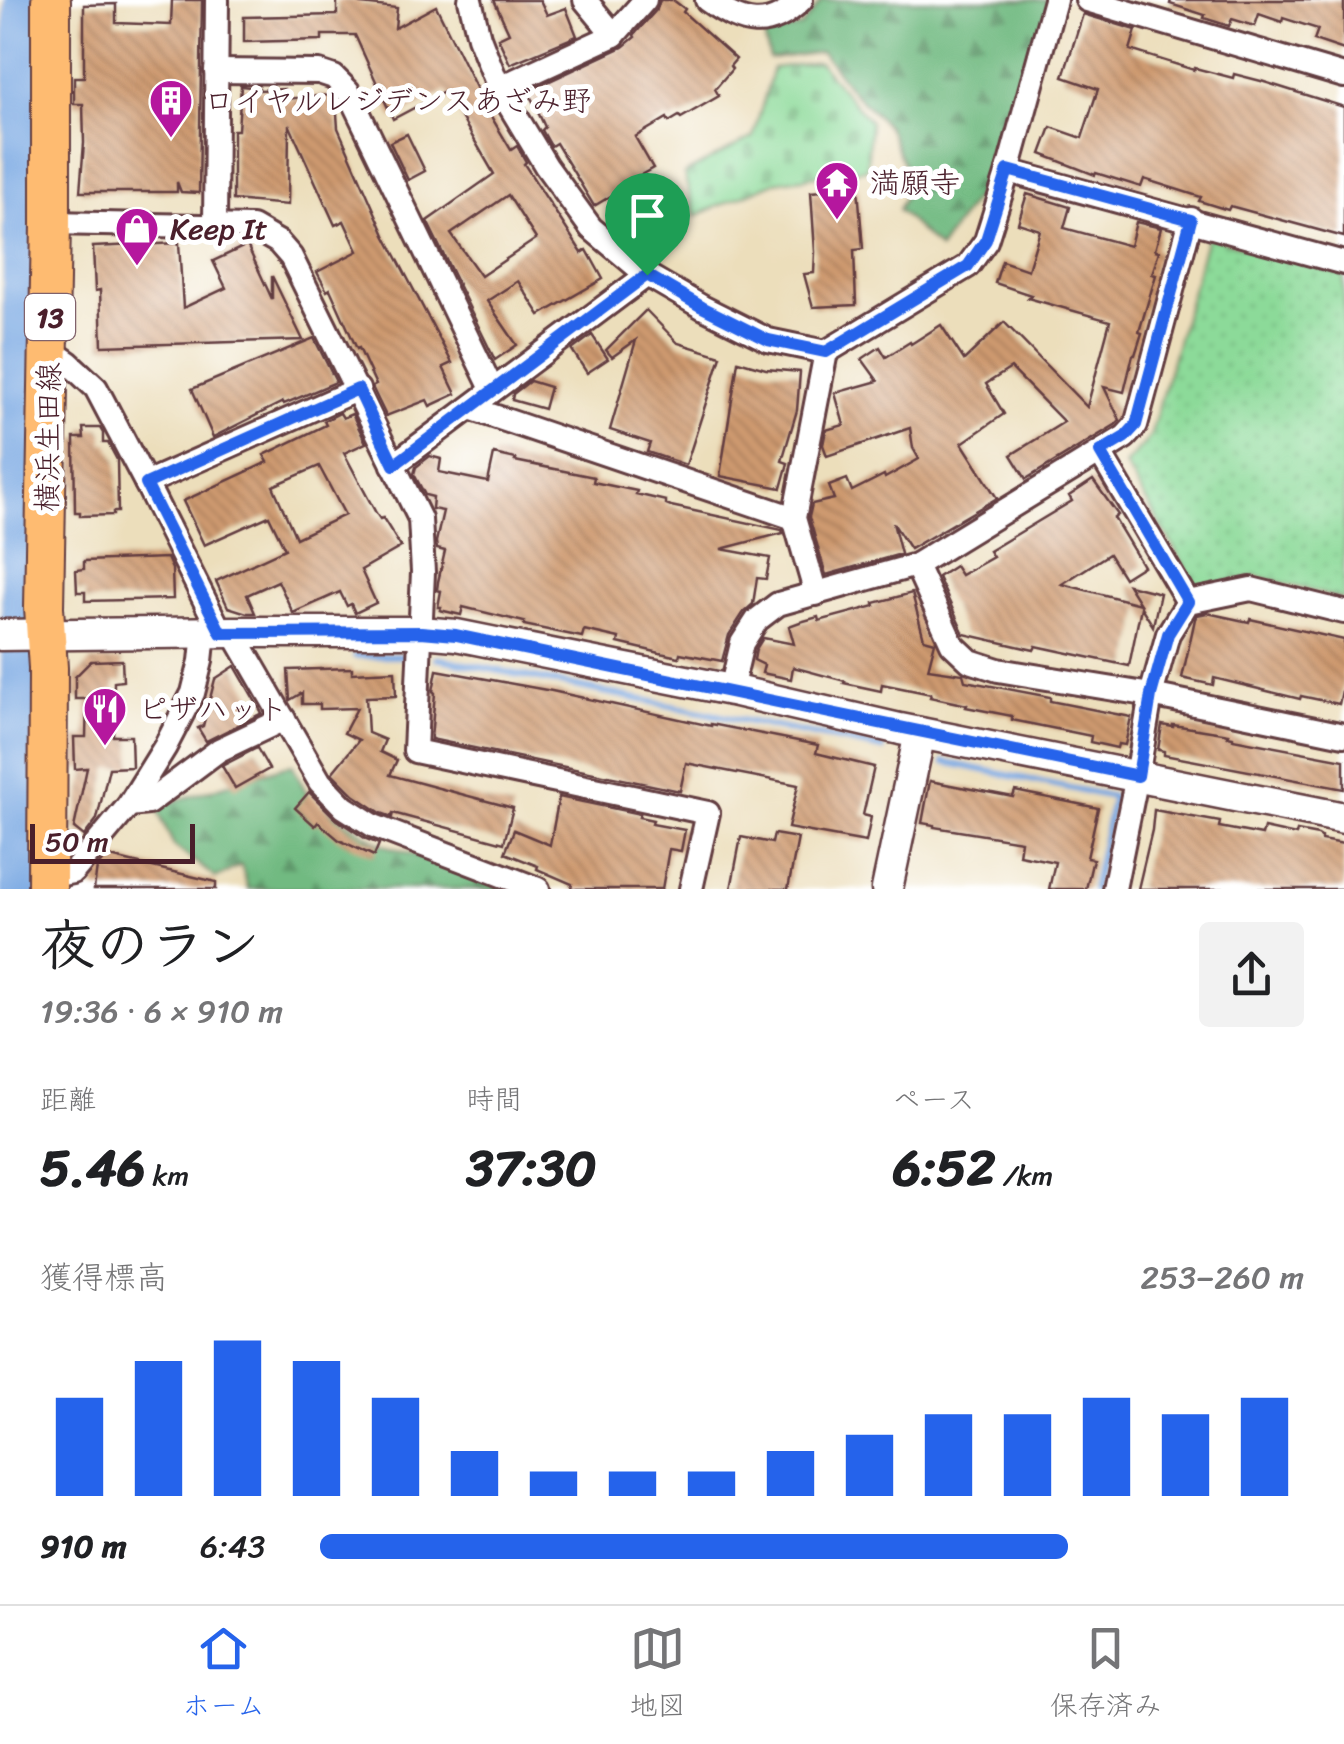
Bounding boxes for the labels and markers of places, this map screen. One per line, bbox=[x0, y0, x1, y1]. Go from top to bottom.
place label: ロイヤルレジデンスあざみ野 bbox=[204, 74, 592, 128]
building icon: ロイヤルレジデンスあざみ野 bbox=[148, 78, 194, 139]
place label: 満願寺 bbox=[870, 156, 960, 210]
temple icon: 満願寺 bbox=[814, 160, 860, 221]
pin bbox=[605, 173, 690, 276]
place label: Keep It bbox=[170, 202, 268, 256]
shop icon: Keep It bbox=[114, 206, 160, 267]
place label: ピザハット bbox=[138, 682, 288, 736]
restaurant icon: ピザハット bbox=[82, 686, 128, 747]

